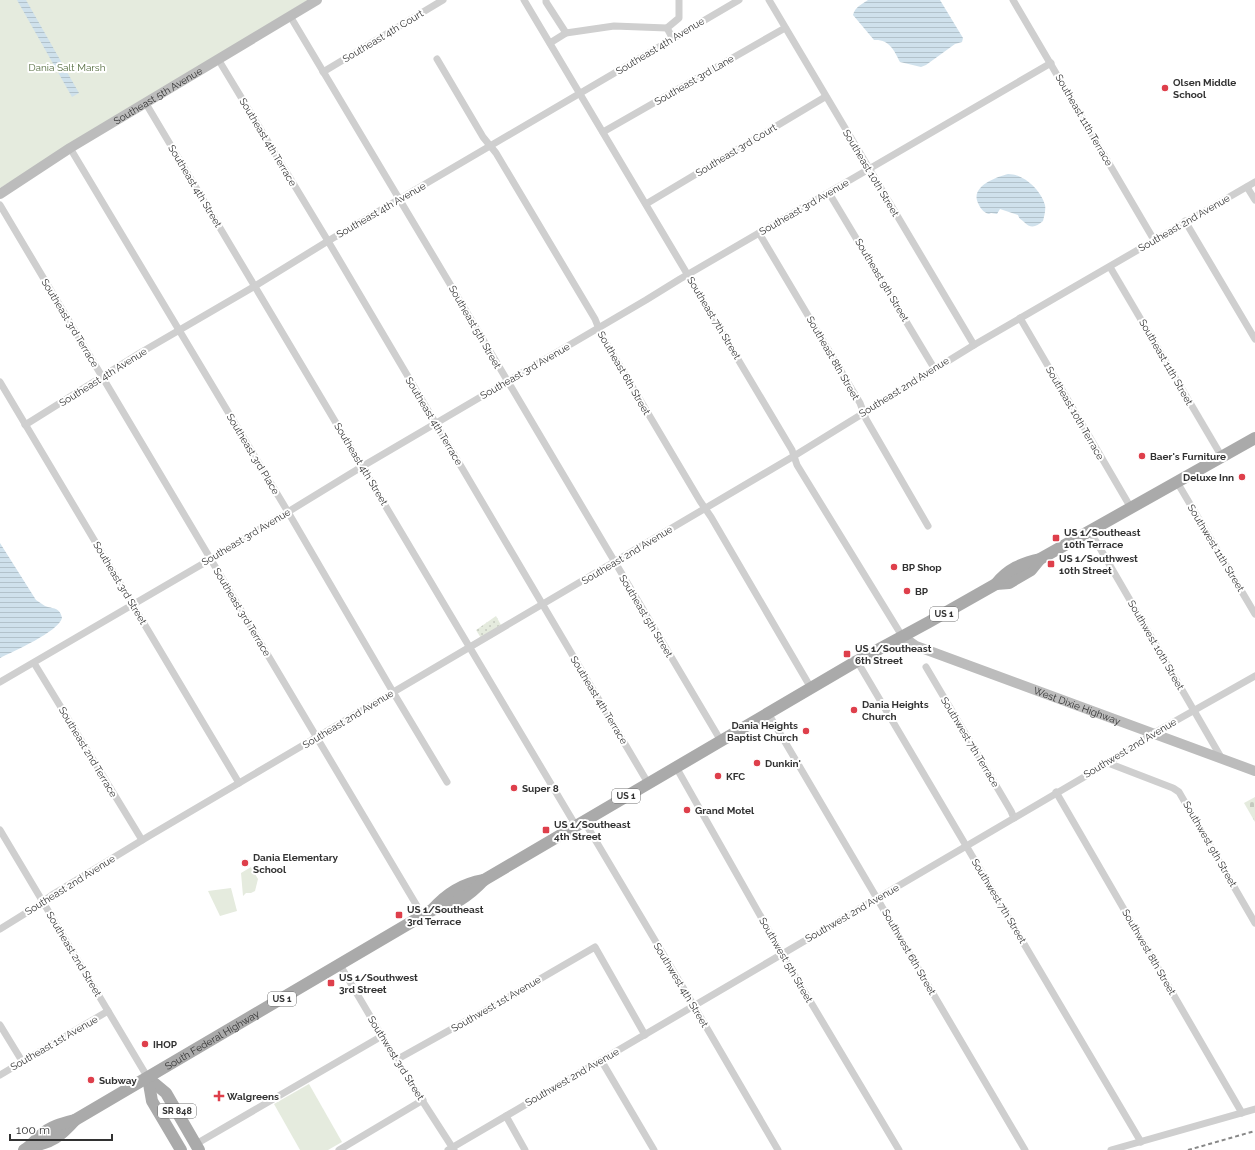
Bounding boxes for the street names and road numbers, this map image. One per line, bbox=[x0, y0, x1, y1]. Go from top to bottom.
street label: Southeast 4th Court bbox=[341, 7, 426, 64]
street label: Southeast 4th Avenue bbox=[614, 15, 706, 77]
street label: Southeast 3rd Lane bbox=[652, 53, 736, 107]
street label: Southeast 5th Avenue bbox=[111, 65, 204, 126]
street label: Southeast 11th Terrace bbox=[1053, 72, 1115, 168]
street label: Southeast 4th Terrace bbox=[237, 96, 299, 188]
street label: Southeast 3rd Court bbox=[694, 121, 779, 178]
street label: Southeast 10th Street bbox=[841, 128, 902, 219]
street label: Southeast 4th Street bbox=[166, 143, 224, 230]
street label: Southeast 3rd Avenue bbox=[757, 177, 851, 237]
street label: Southeast 4th Avenue bbox=[334, 180, 428, 240]
street label: Southeast 2nd Avenue bbox=[1136, 192, 1232, 254]
street label: Southeast 9th Street bbox=[853, 237, 911, 324]
street label: Southeast 7th Street bbox=[685, 275, 743, 362]
street label: Southeast 3rd Terrace bbox=[39, 277, 101, 369]
street label: Southeast 5th Street bbox=[447, 284, 504, 371]
street label: Southeast 8th Street bbox=[805, 314, 862, 402]
street label: Southeast 11th Street bbox=[1137, 317, 1195, 407]
street label: Southeast 6th Street bbox=[596, 329, 653, 417]
street label: Southeast 3rd Avenue bbox=[478, 341, 572, 401]
street label: Southeast 4th Avenue bbox=[57, 345, 149, 408]
street label: Southeast 2nd Avenue bbox=[857, 355, 951, 419]
street label: Southeast 10th Terrace bbox=[1044, 365, 1106, 462]
street label: Southeast 4th Terrace bbox=[403, 375, 465, 467]
street label: Southeast 3rd Place bbox=[224, 412, 282, 497]
street label: Southeast 4th Street bbox=[332, 421, 390, 508]
street label: Southwest 11th Street bbox=[1186, 502, 1247, 594]
street label: Southeast 3rd Avenue bbox=[200, 506, 292, 568]
street label: Southeast 2nd Avenue bbox=[580, 523, 674, 586]
street label: Southeast 3rd Street bbox=[91, 540, 149, 627]
street label: Southeast 3rd Terrace bbox=[211, 566, 273, 658]
street label: Southeast 5th Street bbox=[617, 573, 675, 660]
street label: Southwest 10th Street bbox=[1126, 598, 1186, 692]
road number: US 1 bbox=[930, 607, 958, 621]
street label: Southeast 4th Terrace bbox=[568, 654, 630, 746]
street label: West Dixie Highway bbox=[1032, 684, 1123, 727]
street label: Southeast 2nd Avenue bbox=[301, 687, 395, 750]
street label: Southwest 7th Terrace bbox=[939, 695, 1001, 789]
street label: Southeast 2nd Terrace bbox=[57, 705, 119, 799]
street label: Southwest 2nd Avenue bbox=[1082, 716, 1178, 780]
road number: US 1 bbox=[612, 789, 640, 803]
street label: Southwest 9th Street bbox=[1181, 799, 1239, 889]
street label: Southeast 2nd Avenue bbox=[23, 853, 117, 917]
street label: Southwest 7th Street bbox=[969, 857, 1029, 946]
street label: Southwest 2nd Avenue bbox=[803, 882, 901, 944]
street label: Southwest 6th Street bbox=[880, 907, 938, 997]
street label: Southwest 8th Street bbox=[1120, 907, 1178, 997]
street label: Southeast 2nd Street bbox=[44, 910, 104, 999]
street label: Southwest 5th Street bbox=[757, 915, 815, 1005]
street label: Southwest 4th Street bbox=[651, 941, 711, 1030]
street label: Southwest 1st Avenue bbox=[449, 974, 543, 1034]
road number: US 1 bbox=[268, 992, 296, 1006]
street label: South Federal Highway bbox=[163, 1007, 261, 1072]
street label: Southeast 1st Avenue bbox=[8, 1013, 100, 1073]
street label: Southwest 3rd Street bbox=[366, 1014, 427, 1102]
street label: Southwest 2nd Avenue bbox=[523, 1046, 621, 1108]
road number: SR 848 bbox=[158, 1104, 196, 1118]

